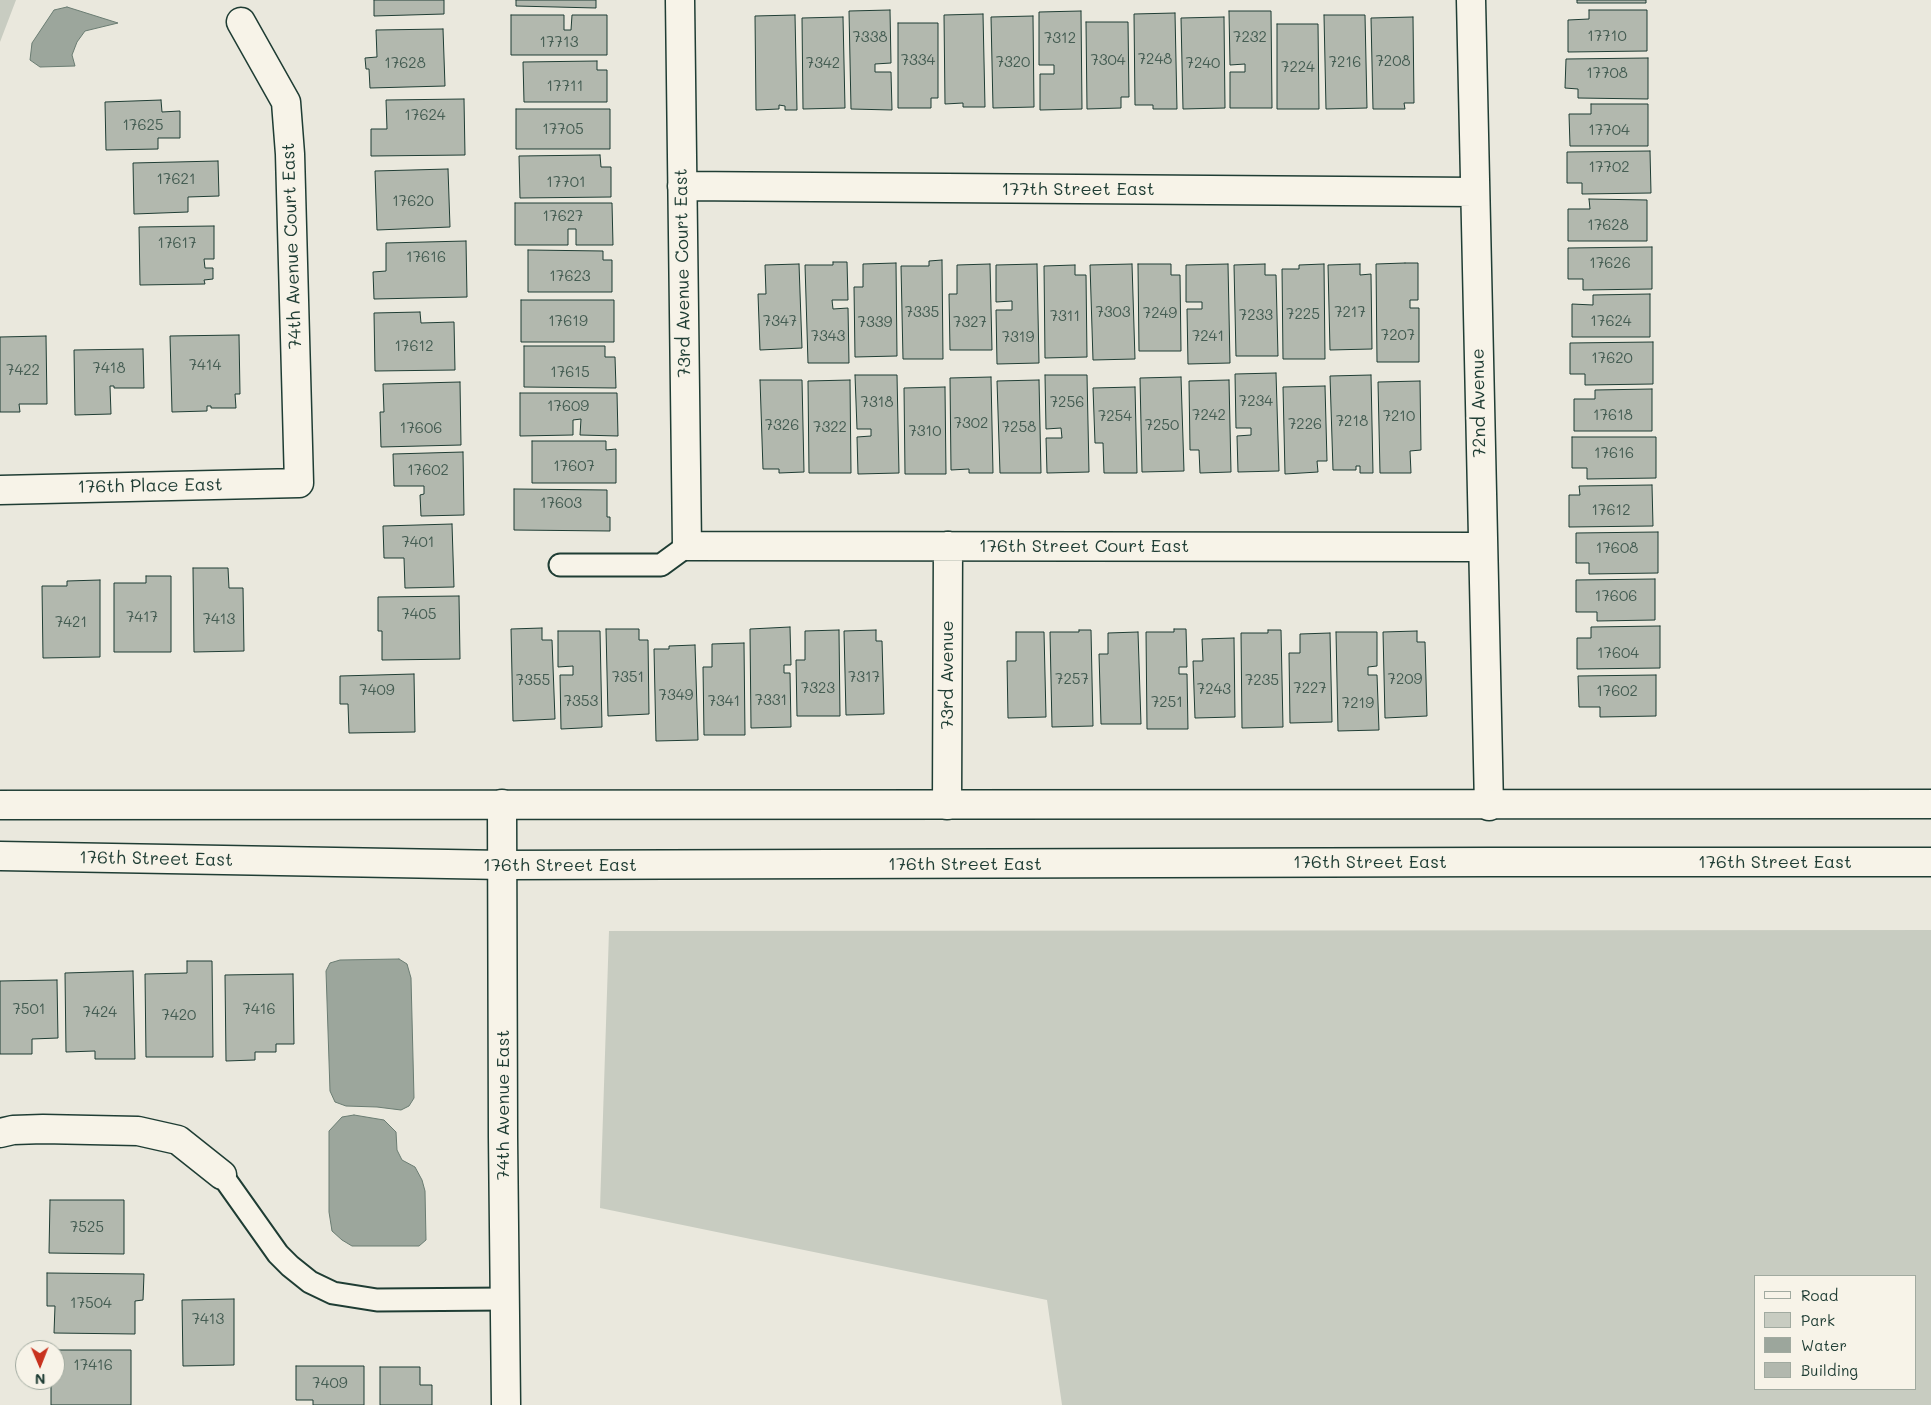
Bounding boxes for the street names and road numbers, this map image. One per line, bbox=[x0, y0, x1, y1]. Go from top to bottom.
street label: 74th Avenue Court East bbox=[278, 142, 306, 350]
street label: 73rd Avenue Court East bbox=[670, 168, 696, 378]
street label: 177th Street East bbox=[1001, 178, 1155, 200]
street label: 72nd Avenue bbox=[1467, 348, 1491, 458]
street label: 176th Place East bbox=[77, 474, 223, 498]
street label: 176th Street Court East bbox=[979, 535, 1189, 557]
street label: 73rd Avenue bbox=[936, 620, 958, 730]
street label: 176th Street East bbox=[79, 847, 233, 871]
street label: 176th Street East bbox=[1293, 851, 1447, 873]
street label: 176th Street East bbox=[1698, 851, 1852, 873]
street label: 176th Street East bbox=[888, 853, 1042, 875]
street label: 176th Street East bbox=[483, 854, 637, 876]
street label: 74th Avenue East bbox=[492, 1030, 514, 1180]

